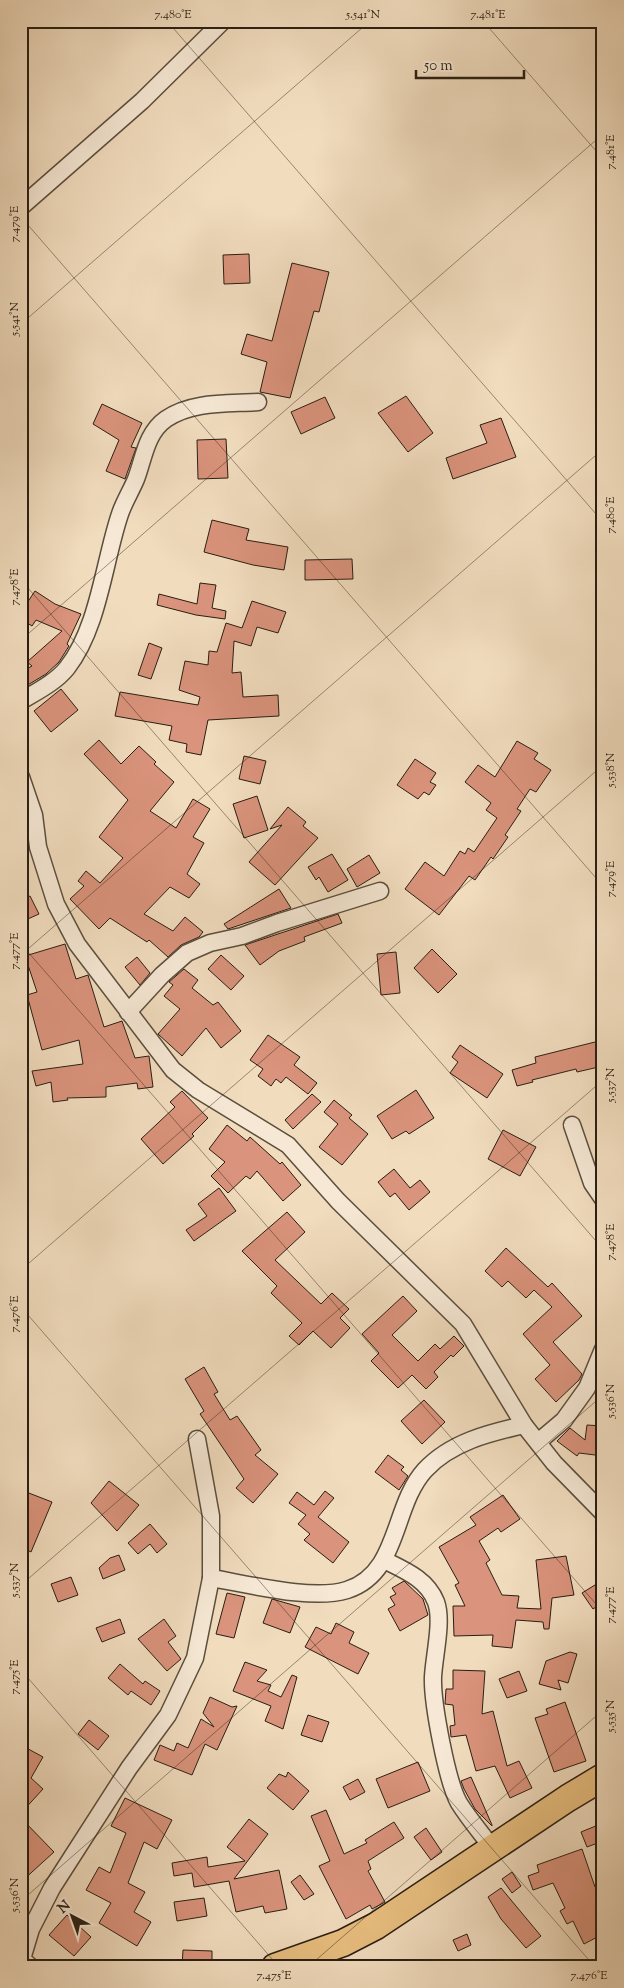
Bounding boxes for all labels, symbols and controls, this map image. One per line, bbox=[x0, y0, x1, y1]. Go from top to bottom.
text: 7.480°E bbox=[155, 6, 192, 24]
text: 5.541°N bbox=[345, 6, 380, 24]
text: 7.481°E bbox=[471, 6, 506, 24]
scale bar bbox=[416, 48, 524, 80]
text: 50 m bbox=[423, 56, 453, 77]
text: 7.481°E bbox=[602, 134, 620, 169]
text: 7.479°E bbox=[6, 205, 24, 242]
text: 5.541°N bbox=[6, 302, 24, 337]
text: 7.480°E bbox=[602, 496, 620, 534]
text: 7.478°E bbox=[6, 568, 24, 605]
text: 5.538°N bbox=[602, 752, 620, 788]
text: 7.479°E bbox=[602, 860, 620, 897]
text: 7.477°E bbox=[6, 932, 24, 969]
text: 5.537°N bbox=[602, 1067, 620, 1103]
text: 7.478°E bbox=[602, 1223, 620, 1260]
text: 7.476°E bbox=[6, 1295, 24, 1332]
text: 5.536°N bbox=[602, 1383, 620, 1419]
text: 5.537°N bbox=[6, 1562, 24, 1598]
text: 7.477°E bbox=[602, 1586, 620, 1623]
text: 7.475°E bbox=[6, 1659, 24, 1695]
text: 5.535°N bbox=[602, 1699, 620, 1733]
text: 5.536°N bbox=[6, 1877, 24, 1913]
north arrow bbox=[48, 1890, 98, 1940]
text: N bbox=[54, 1896, 76, 1919]
text: 7.475°E bbox=[256, 1967, 292, 1985]
text: 7.476°E bbox=[571, 1967, 608, 1985]

